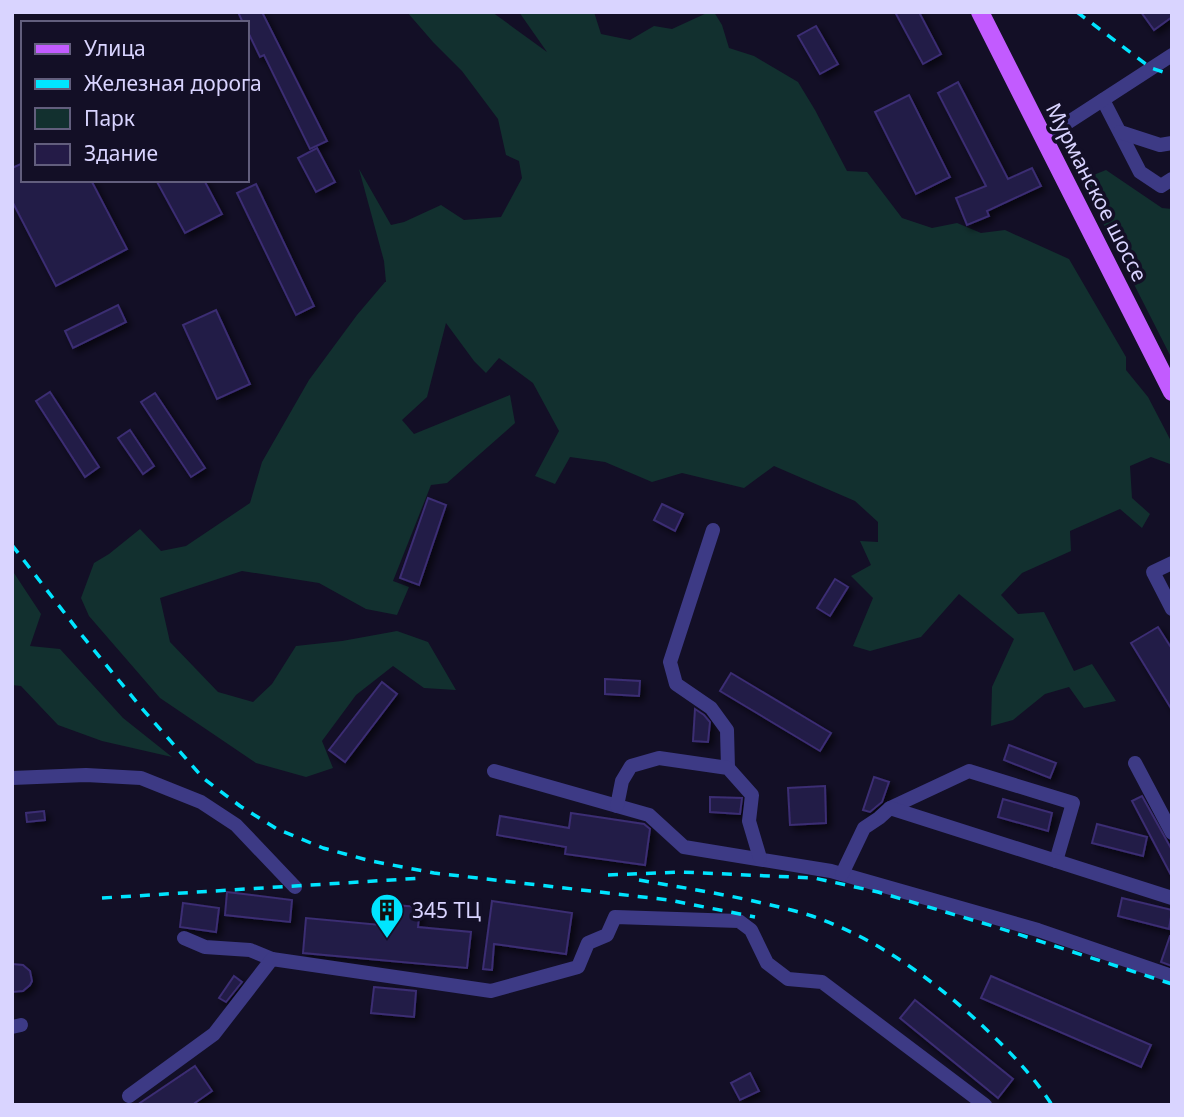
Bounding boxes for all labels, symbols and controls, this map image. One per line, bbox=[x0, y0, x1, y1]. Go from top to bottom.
legend bbox=[21, 21, 248, 182]
text: Улица bbox=[84, 34, 146, 62]
text: Железная дорога bbox=[84, 69, 262, 97]
street label: Мурманское шоссе bbox=[1040, 98, 1154, 286]
text: Парк bbox=[84, 104, 135, 132]
text: Здание bbox=[84, 139, 158, 167]
building icon: 345 ТЦ bbox=[368, 891, 406, 940]
place label: 345 ТЦ bbox=[412, 896, 481, 924]

